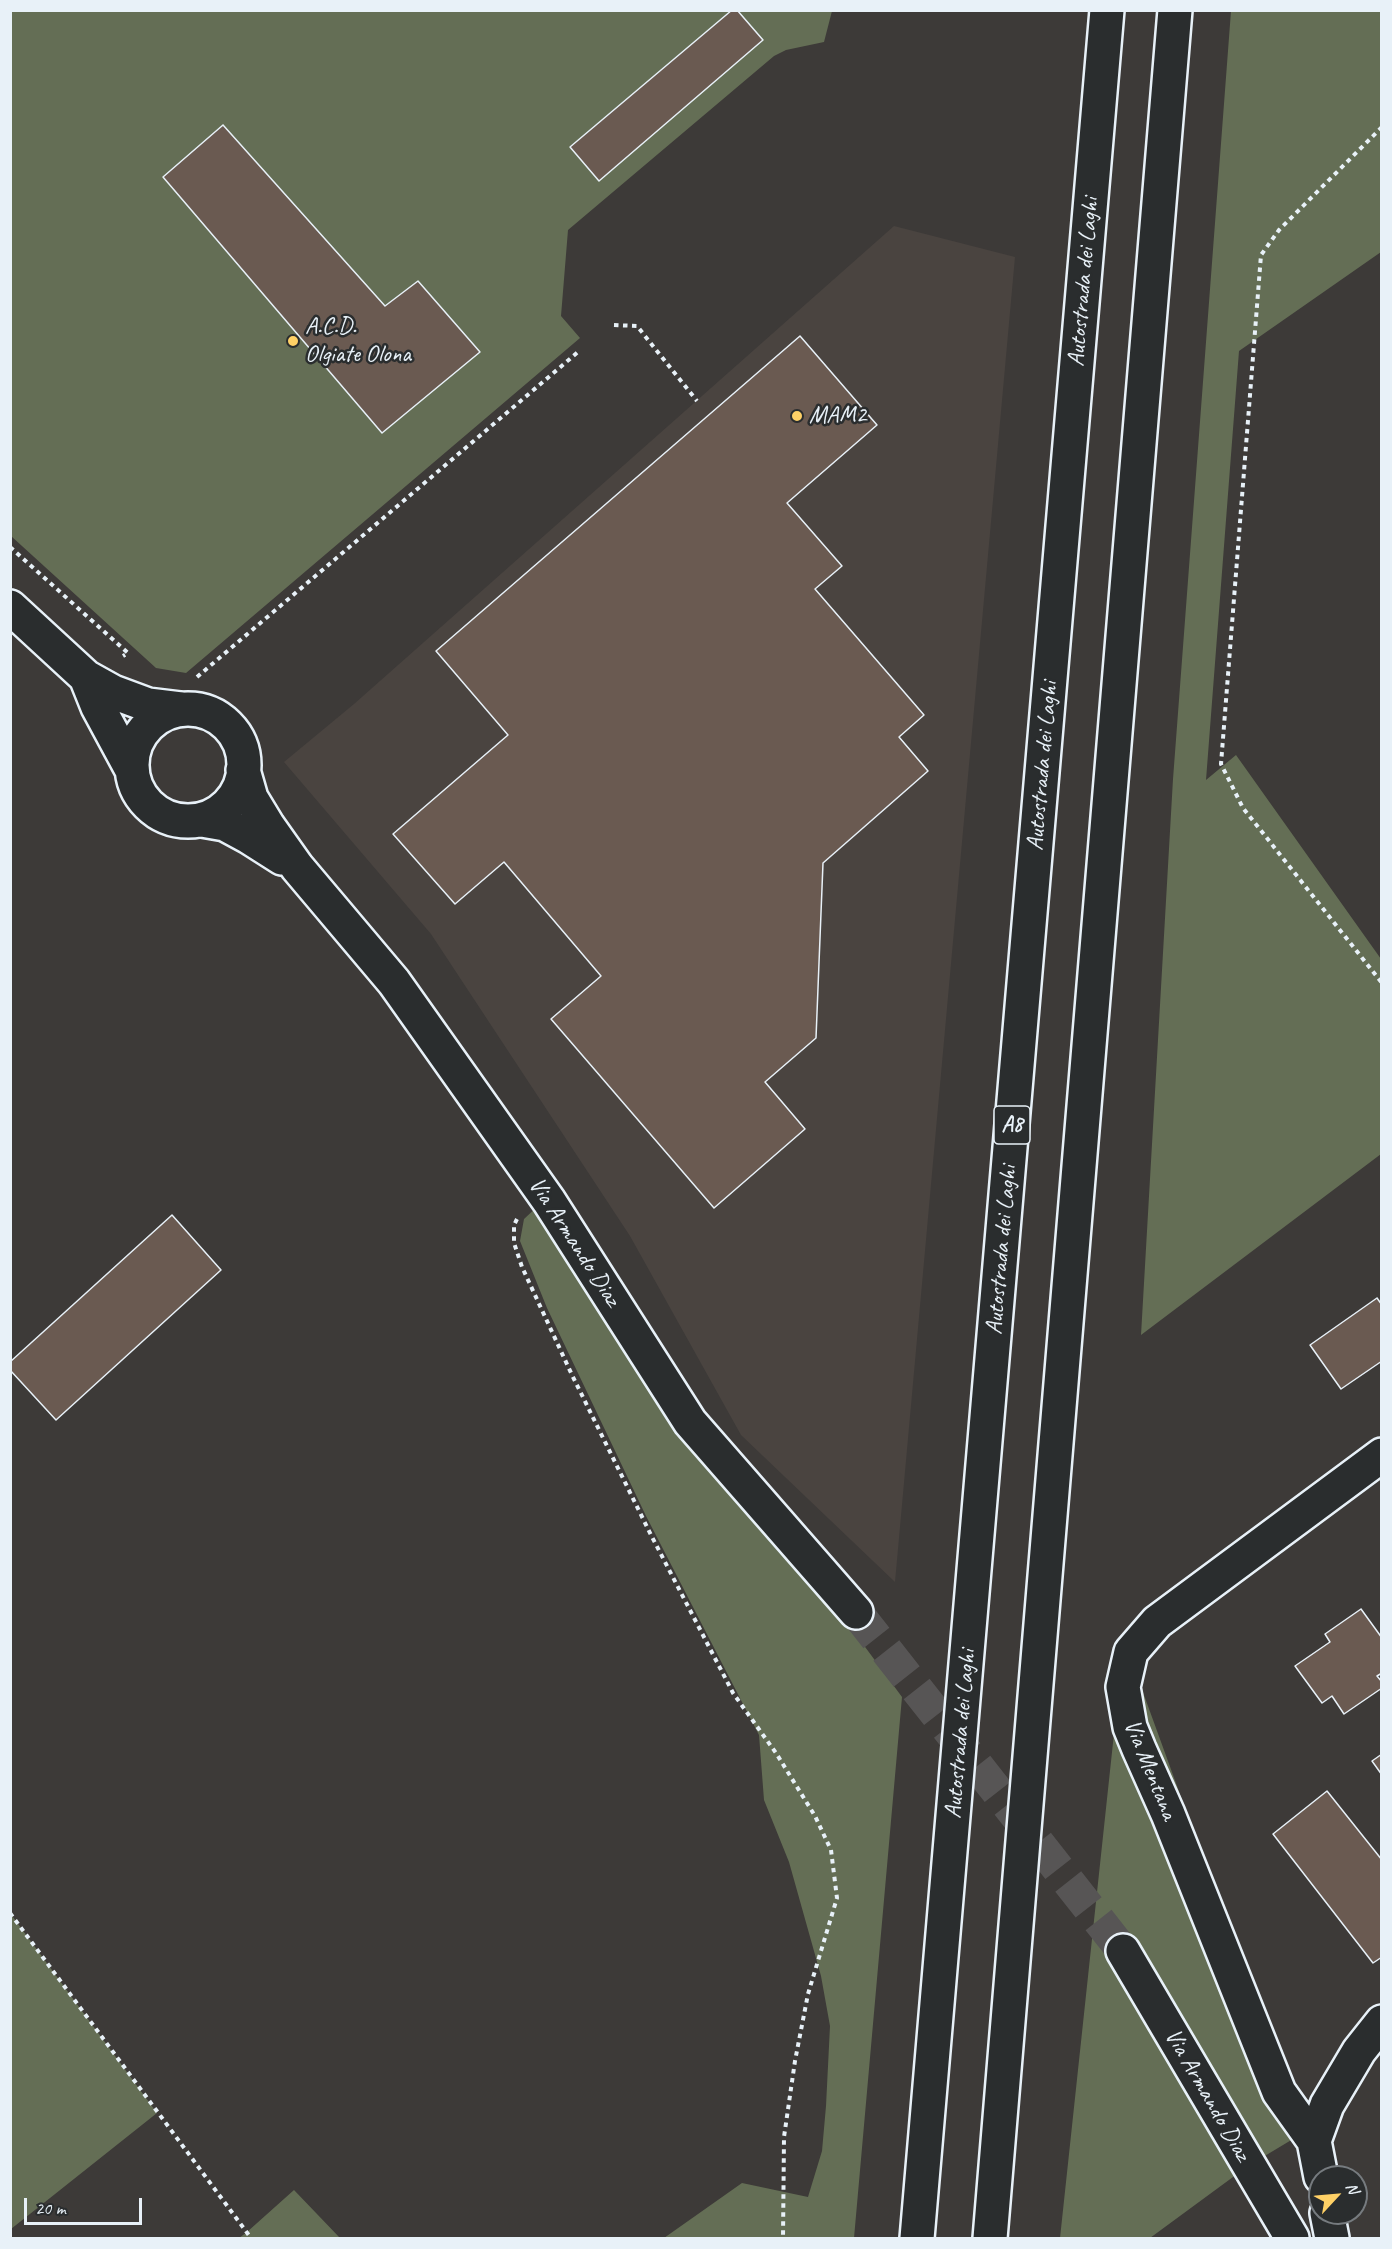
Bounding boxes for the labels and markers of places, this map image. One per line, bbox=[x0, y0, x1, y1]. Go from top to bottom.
place label: A.C.D. Olgiate Olona bbox=[305, 313, 411, 369]
marker: A.C.D. Olgiate Olona bbox=[286, 334, 300, 348]
place label: MAM2 bbox=[809, 402, 866, 430]
marker: MAM2 bbox=[790, 409, 804, 423]

